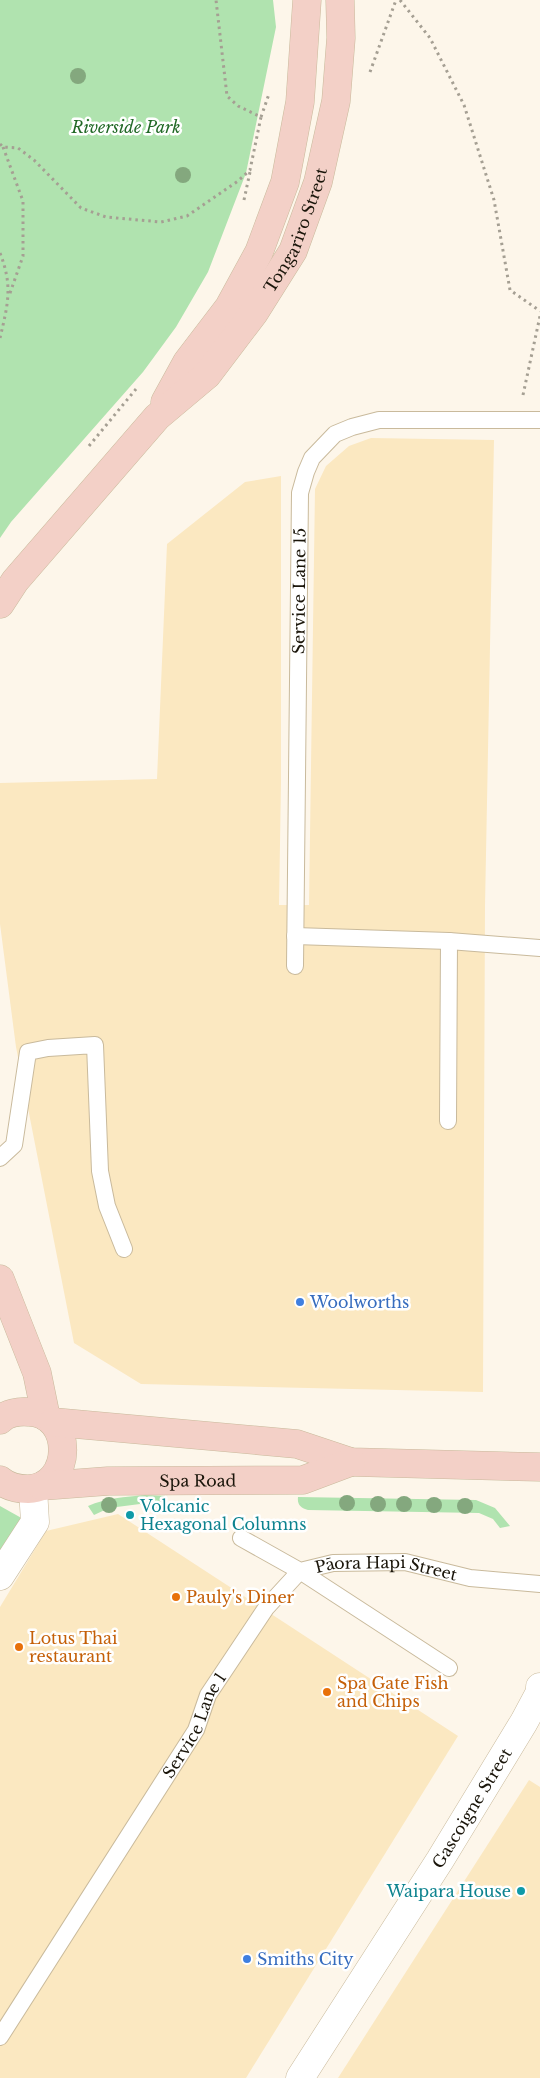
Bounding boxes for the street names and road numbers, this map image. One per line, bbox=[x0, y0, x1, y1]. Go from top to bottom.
street label: Tongariro Street bbox=[259, 166, 331, 296]
street label: Service Lane 15 bbox=[288, 528, 310, 654]
street label: Spa Road bbox=[159, 1470, 237, 1491]
street label: Pāora Hapi Street bbox=[313, 1552, 459, 1584]
street label: Service Lane 1 bbox=[158, 1668, 230, 1782]
street label: Gascoigne Street bbox=[427, 1744, 516, 1872]

